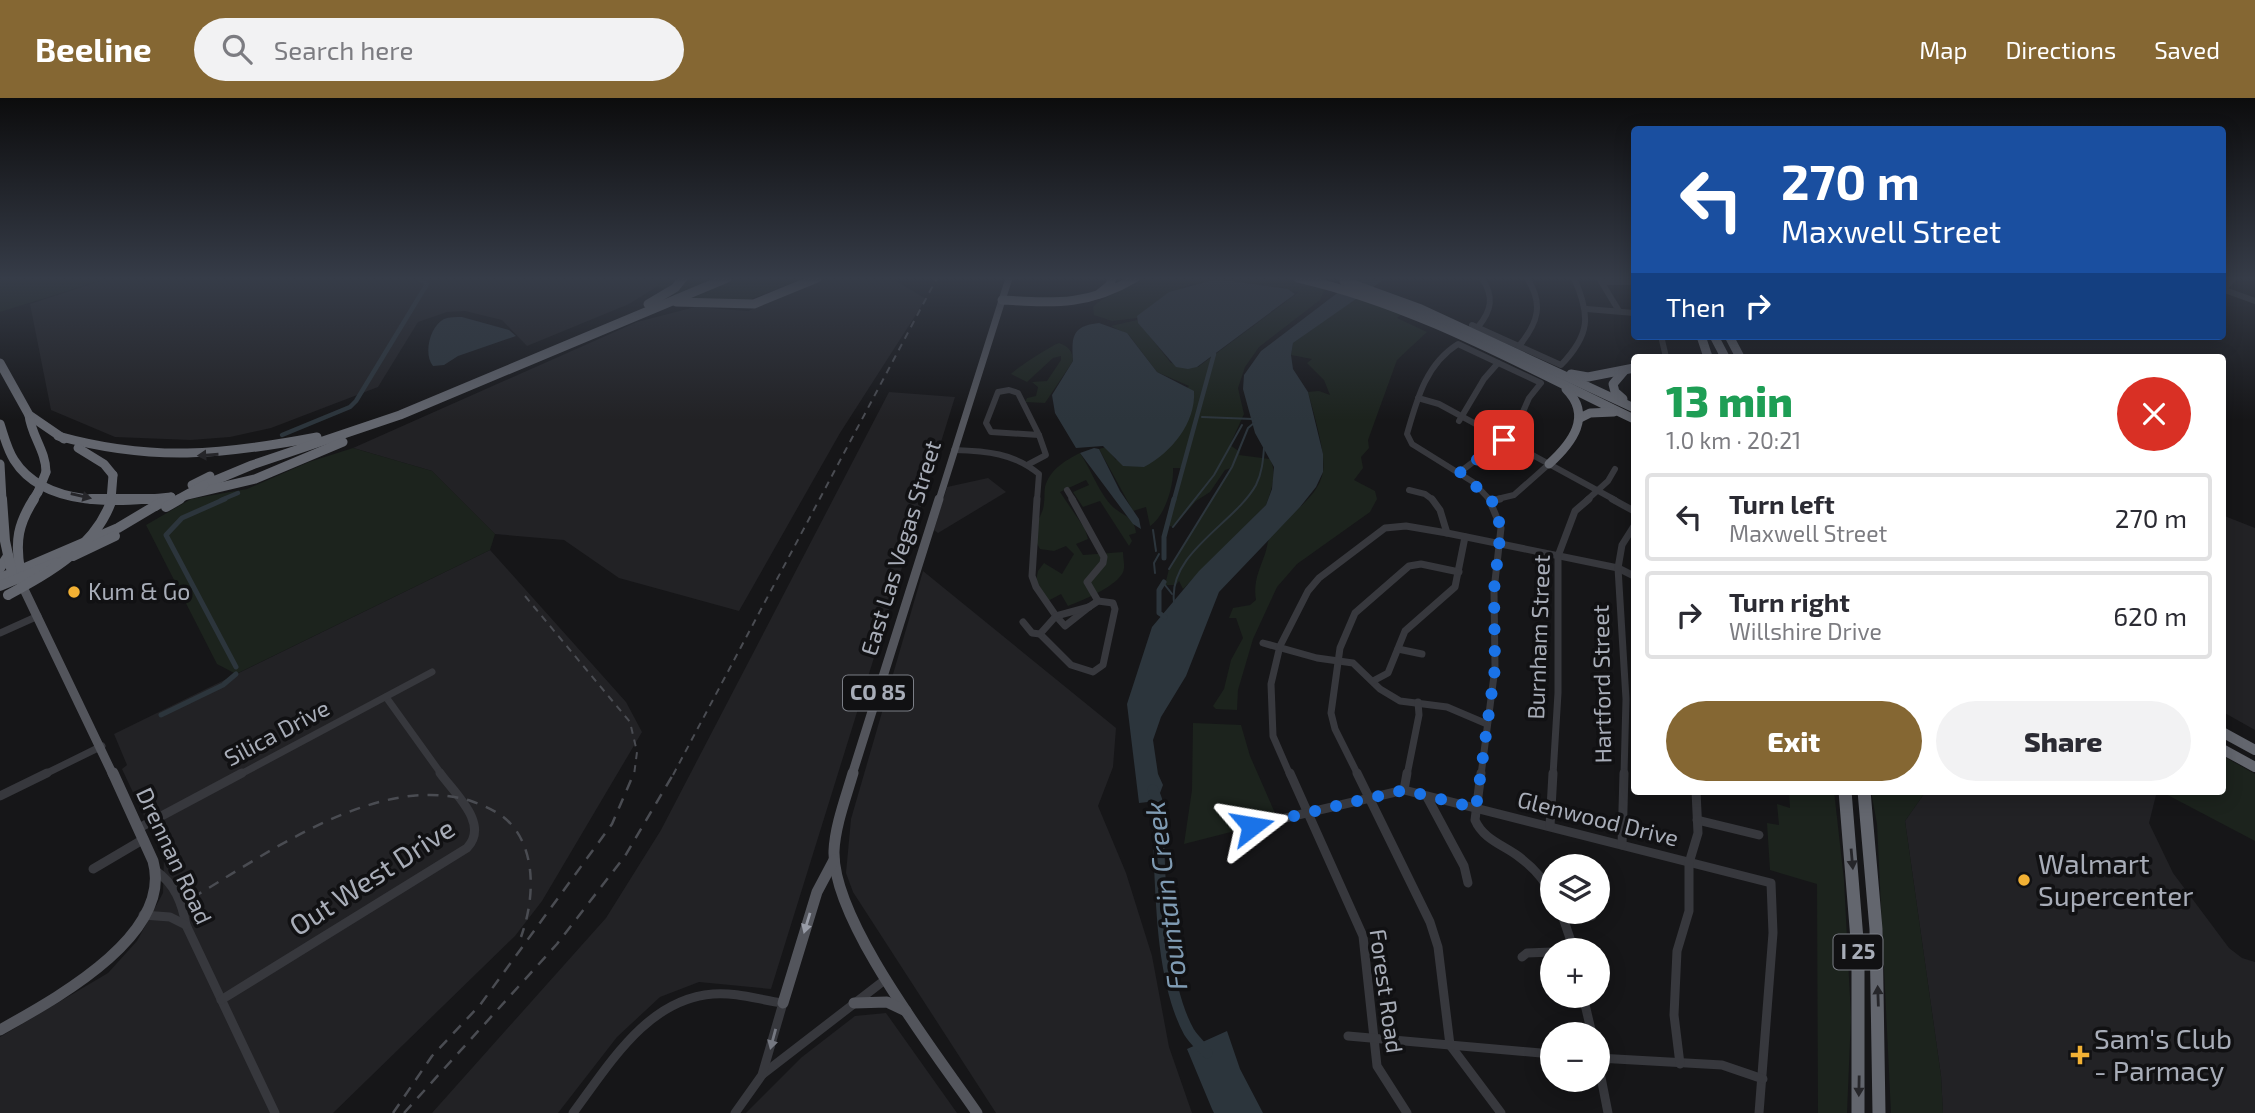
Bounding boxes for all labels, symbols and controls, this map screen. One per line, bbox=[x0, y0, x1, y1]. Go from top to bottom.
search box bbox=[194, 18, 684, 81]
text: Beeline bbox=[35, 29, 152, 69]
icon: search bbox=[218, 30, 256, 68]
text: Search here bbox=[274, 34, 413, 65]
text: Map bbox=[1919, 35, 1967, 64]
text: Directions bbox=[2005, 35, 2116, 64]
text: Saved bbox=[2154, 35, 2220, 64]
text: 270 m bbox=[1781, 151, 1920, 210]
icon: left bbox=[1666, 154, 1757, 245]
text: Maxwell Street bbox=[1781, 211, 2001, 249]
icon: right bbox=[1739, 287, 1777, 325]
text: Then bbox=[1666, 291, 1725, 322]
text: 13 min bbox=[1666, 375, 1793, 425]
button: close bbox=[2117, 377, 2191, 451]
pin bbox=[1474, 410, 1534, 470]
icon: arrive bbox=[1485, 421, 1523, 459]
text: 1.0 km · 20:21 bbox=[1666, 426, 1801, 454]
street label: East Las Vegas Street bbox=[854, 437, 946, 659]
one-way arrow bbox=[197, 449, 219, 460]
text: Turn left bbox=[1729, 488, 1835, 519]
one-way arrow bbox=[70, 491, 92, 502]
icon: left bbox=[1670, 498, 1708, 536]
text: 270 m bbox=[2115, 502, 2187, 533]
text: Maxwell Street bbox=[1729, 519, 1887, 547]
street label: Burnham Street bbox=[1521, 554, 1555, 720]
place label: Kum & Go bbox=[88, 577, 190, 605]
marker: Kum & Go bbox=[66, 584, 82, 600]
text: Turn right bbox=[1729, 586, 1850, 617]
icon: right bbox=[1670, 596, 1708, 634]
text: 620 m bbox=[2113, 600, 2187, 631]
street label: Hartford Street bbox=[1586, 604, 1616, 764]
text: Willshire Drive bbox=[1729, 617, 1882, 645]
road number: CO 85 bbox=[843, 676, 913, 710]
street label: Silica Drive bbox=[219, 693, 334, 771]
button: Exit bbox=[1666, 701, 1922, 781]
button: Share bbox=[1936, 701, 2191, 781]
street label: Drennan Road bbox=[131, 783, 219, 928]
street label: Glenwood Drive bbox=[1515, 784, 1682, 852]
position arrow bbox=[1215, 789, 1289, 863]
water label: Fountain Creek bbox=[1137, 800, 1193, 992]
street label: Out West Drive bbox=[283, 810, 460, 942]
place label: Walmart Supercenter bbox=[2038, 846, 2194, 912]
one-way arrow bbox=[1847, 848, 1858, 870]
map controls bbox=[1540, 854, 1610, 1092]
button: layers bbox=[1540, 854, 1610, 924]
marker: Walmart Supercenter bbox=[2016, 872, 2032, 888]
one-way arrow bbox=[802, 912, 812, 933]
street label: Forest Road bbox=[1364, 927, 1410, 1055]
road number: I 25 bbox=[1834, 934, 1882, 970]
button: + bbox=[1540, 938, 1610, 1008]
one-way arrow bbox=[1873, 985, 1884, 1007]
place label: Sam's Club - Parmacy bbox=[2094, 1021, 2232, 1087]
button: − bbox=[1540, 1022, 1610, 1092]
one-way arrow bbox=[768, 1029, 778, 1050]
marker: Sam's Club - Parmacy bbox=[2072, 1047, 2088, 1063]
one-way arrow bbox=[1853, 1075, 1865, 1097]

